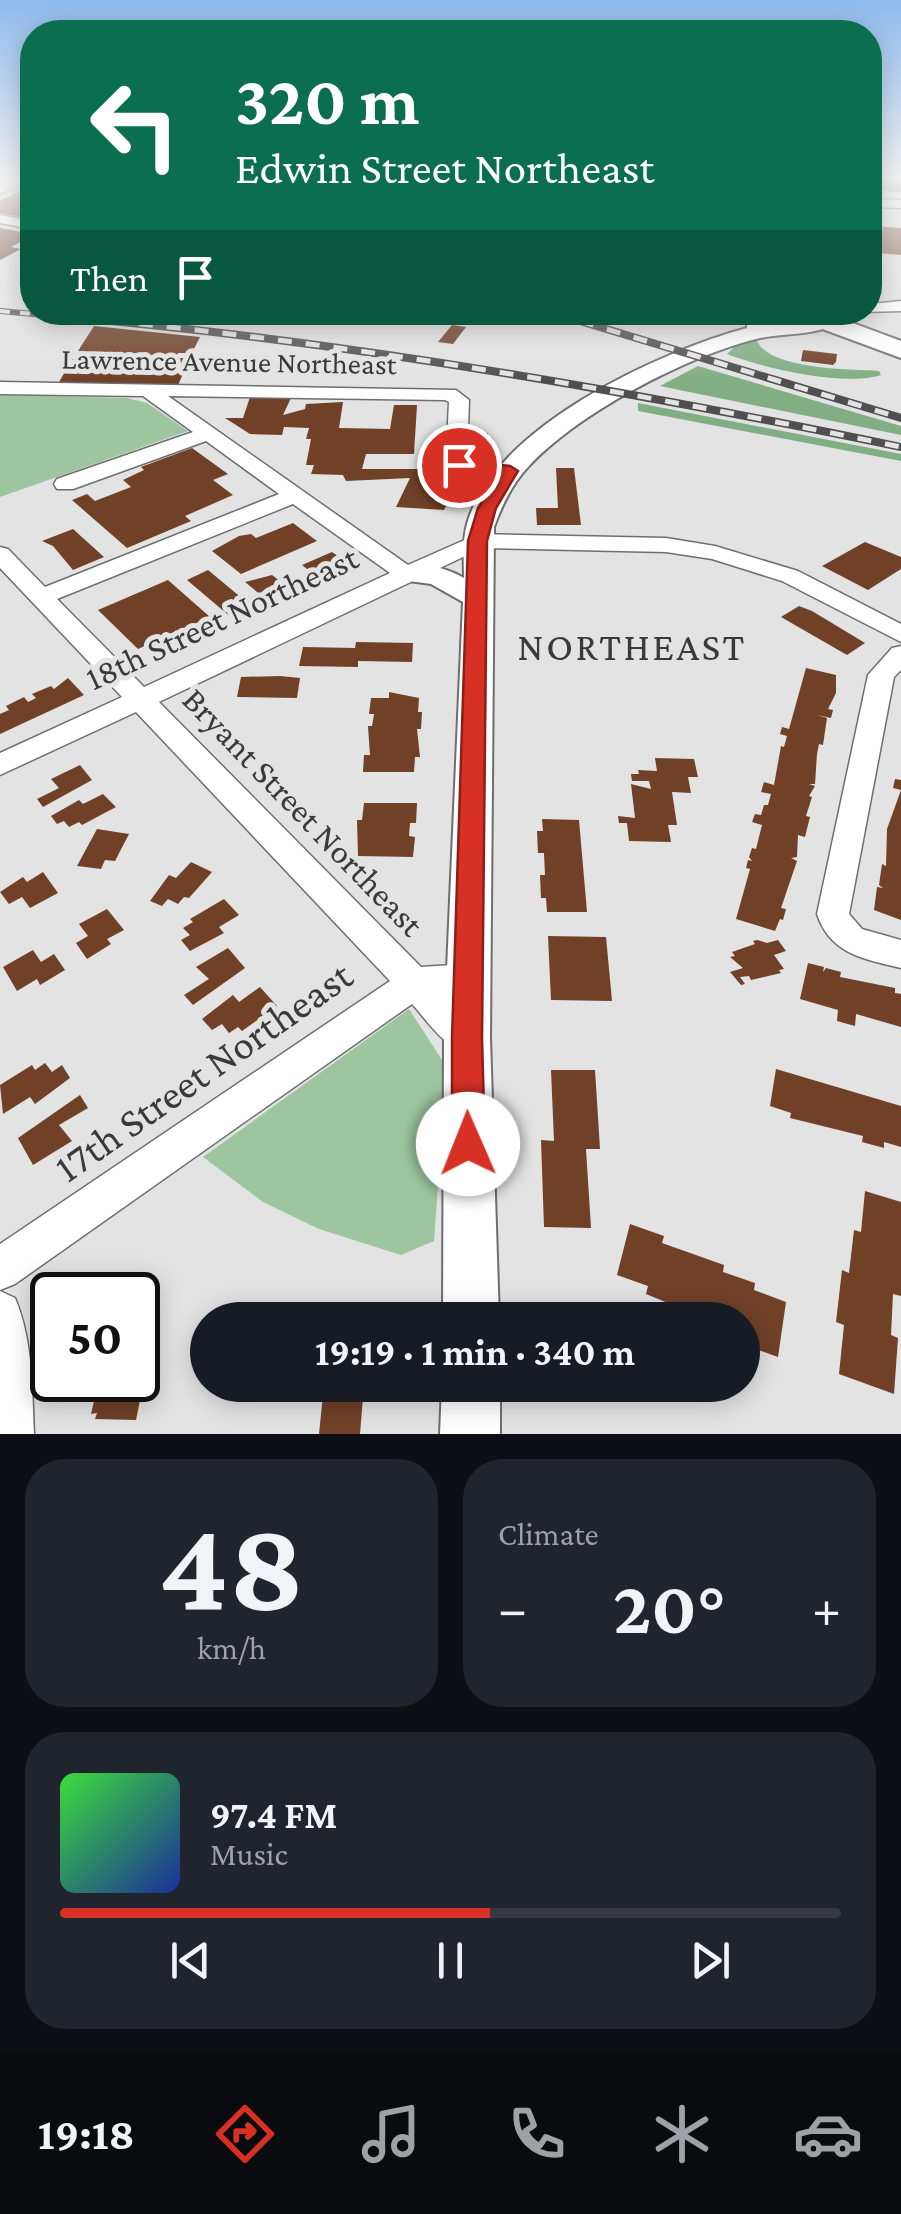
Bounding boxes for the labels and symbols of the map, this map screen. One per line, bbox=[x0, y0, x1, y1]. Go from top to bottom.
street label: Lawrence Avenue Northeast bbox=[61, 342, 398, 380]
pin bbox=[417, 423, 502, 508]
street label: 18th Street Northeast bbox=[80, 538, 365, 698]
district label: NORTHEAST bbox=[517, 624, 747, 669]
street label: Bryant Street Northeast bbox=[175, 680, 432, 944]
street label: 17th Street Northeast bbox=[46, 950, 361, 1191]
position arrow bbox=[416, 1092, 520, 1196]
speed limit sign: 50 bbox=[30, 1272, 160, 1402]

